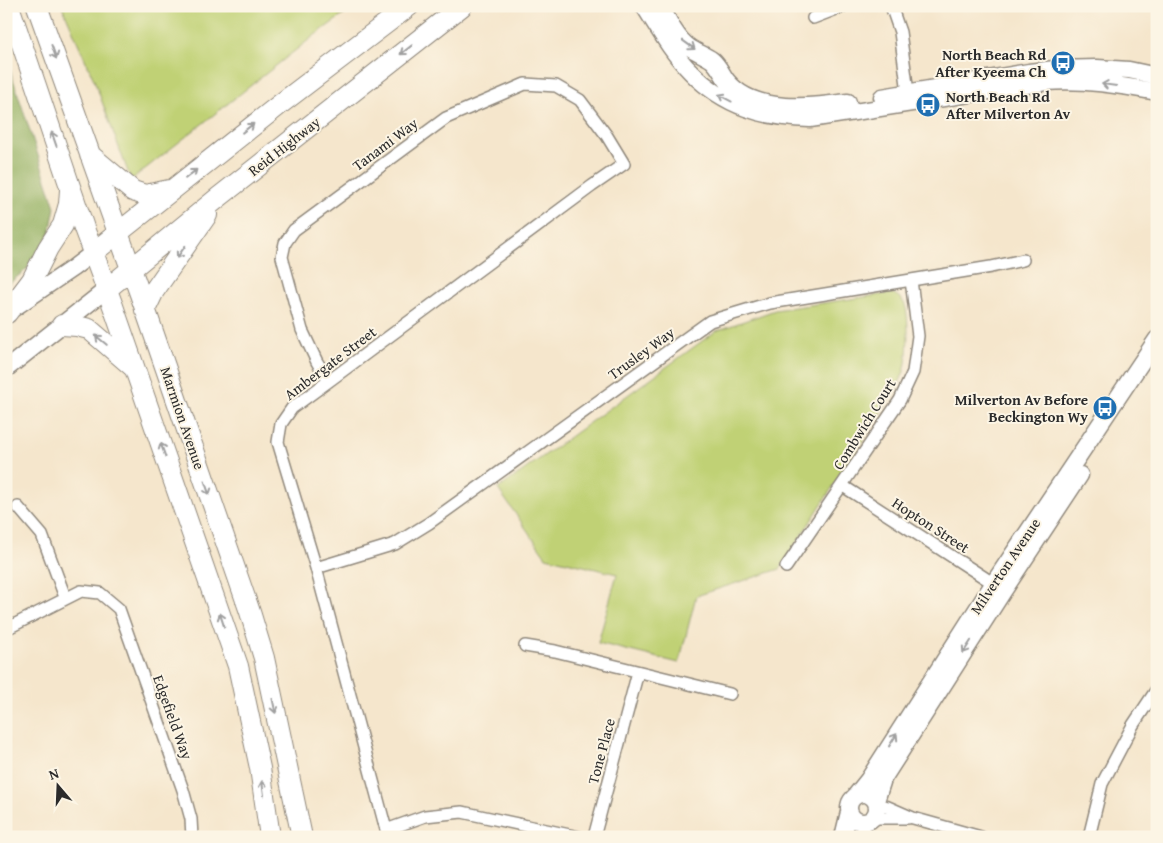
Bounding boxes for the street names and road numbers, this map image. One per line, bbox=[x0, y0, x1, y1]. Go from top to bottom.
street label: Reid Highway bbox=[244, 111, 325, 181]
street label: Tanami Way bbox=[348, 112, 422, 176]
street label: Ambergate Street bbox=[280, 321, 381, 405]
street label: Trusley Way bbox=[604, 321, 679, 384]
street label: Marmion Avenue bbox=[156, 364, 210, 472]
street label: Combwich Court bbox=[827, 374, 901, 474]
street label: Hopton Street bbox=[888, 492, 974, 558]
street label: Milverton Avenue bbox=[965, 514, 1045, 618]
street label: Edgefield Way bbox=[148, 672, 198, 763]
street label: Tone Place bbox=[582, 716, 620, 786]

